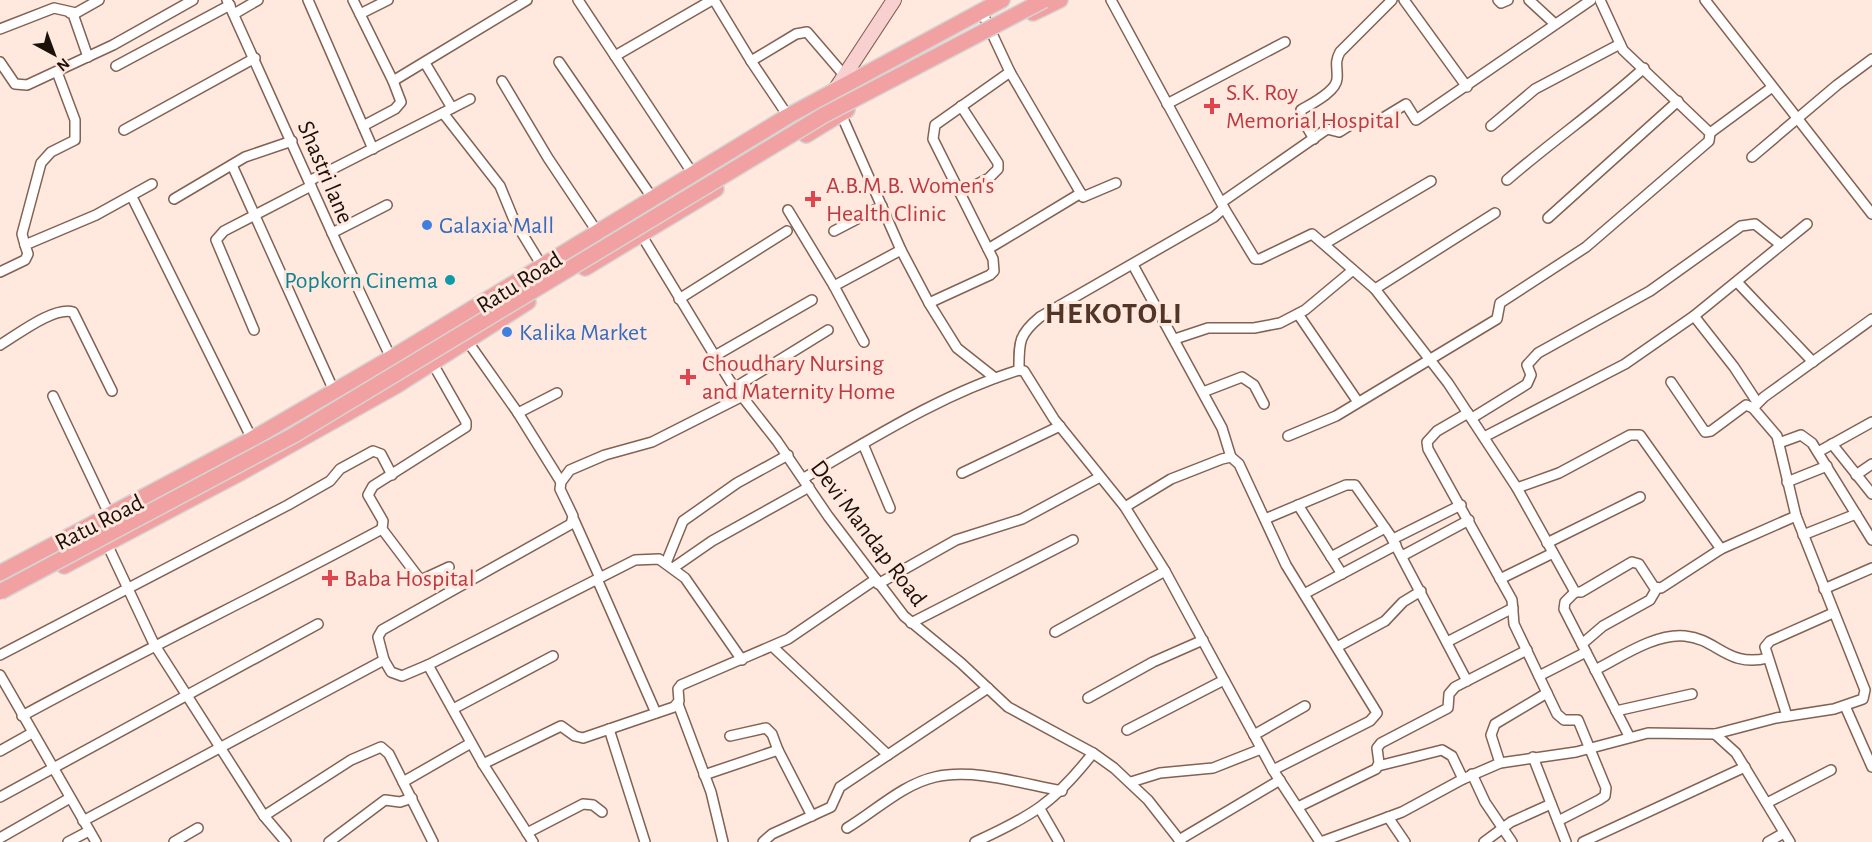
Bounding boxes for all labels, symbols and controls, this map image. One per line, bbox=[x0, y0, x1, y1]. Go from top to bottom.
north arrow bbox=[24, 24, 84, 84]
text: N bbox=[54, 55, 73, 74]
place label: S.K. Roy Memorial Hospital bbox=[1226, 81, 1400, 133]
marker: S.K. Roy Memorial Hospital bbox=[1203, 97, 1221, 115]
street label: Shastri lane bbox=[293, 118, 357, 227]
place label: A.B.M.B. Women's Health Clinic bbox=[826, 174, 994, 226]
marker: A.B.M.B. Women's Health Clinic bbox=[804, 190, 822, 208]
place label: Galaxia Mall bbox=[439, 214, 554, 238]
marker: Galaxia Mall bbox=[420, 218, 434, 232]
street label: Ratu Road bbox=[473, 247, 566, 318]
place label: Popkorn Cinema bbox=[284, 269, 438, 293]
marker: Popkorn Cinema bbox=[443, 273, 457, 287]
district label: HEKOTOLI bbox=[1045, 299, 1183, 329]
place label: Kalika Market bbox=[519, 321, 647, 345]
marker: Kalika Market bbox=[500, 325, 514, 339]
place label: Choudhary Nursing and Maternity Home bbox=[702, 352, 895, 404]
marker: Choudhary Nursing and Maternity Home bbox=[679, 368, 697, 386]
street label: Devi Mandap Road bbox=[806, 456, 931, 611]
street label: Ratu Road bbox=[51, 491, 147, 555]
place label: Baba Hospital bbox=[344, 567, 475, 591]
marker: Baba Hospital bbox=[321, 569, 339, 587]

